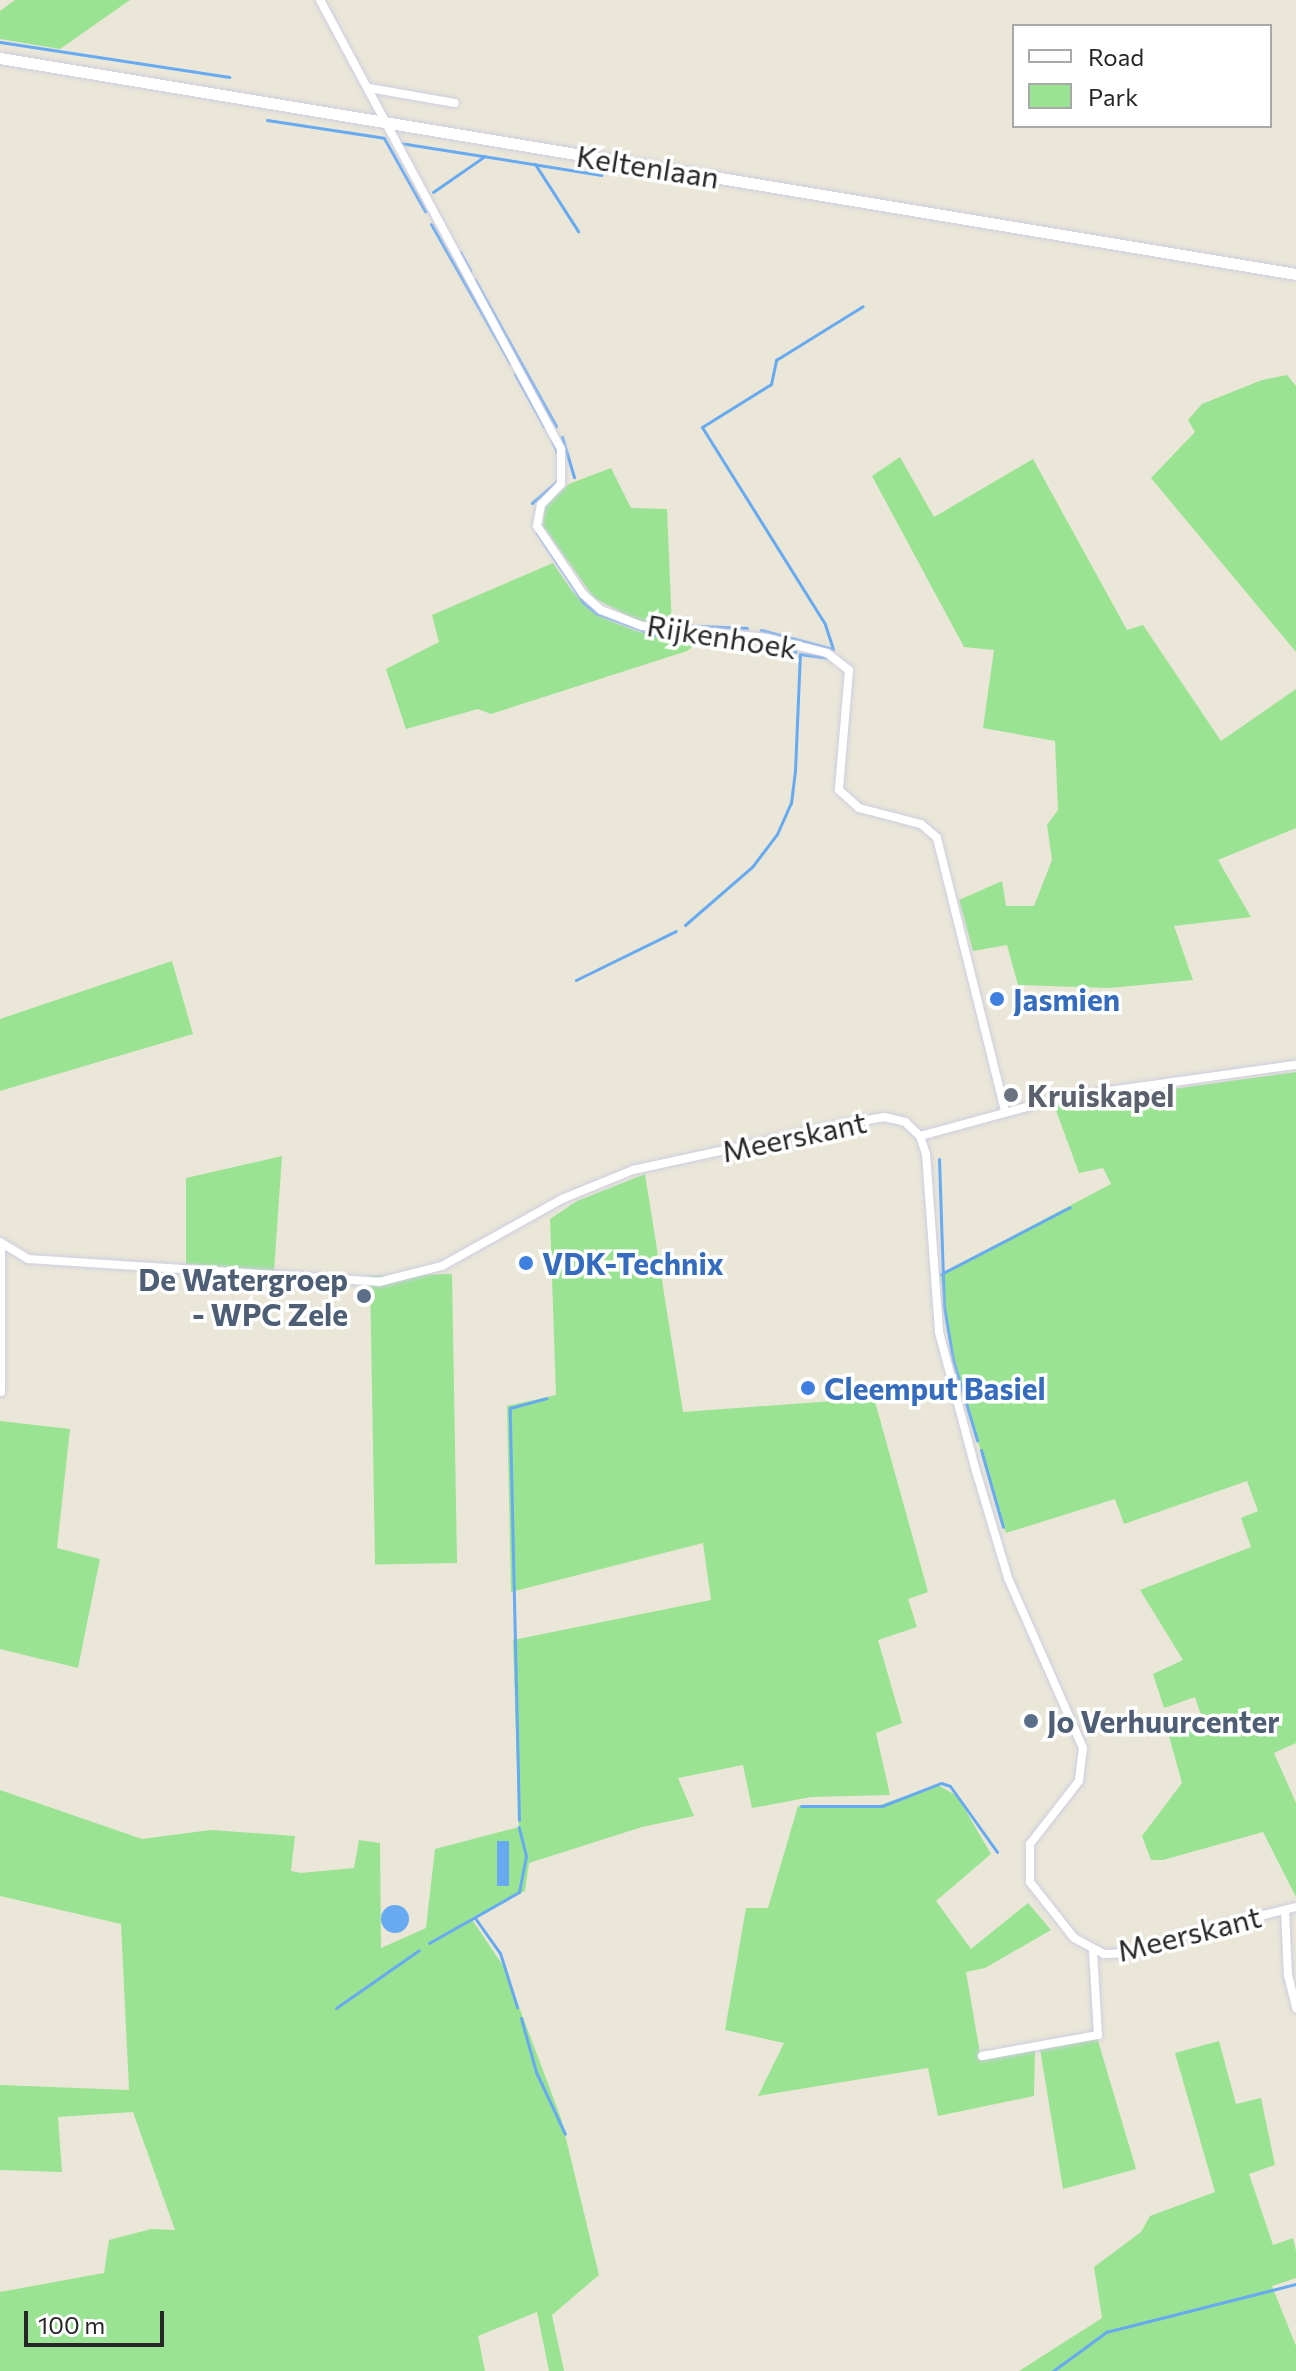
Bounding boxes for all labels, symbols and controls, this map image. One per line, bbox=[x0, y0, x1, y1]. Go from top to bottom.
legend bbox=[1012, 24, 1272, 128]
text: Road bbox=[1088, 42, 1144, 71]
text: Park bbox=[1088, 82, 1138, 111]
street label: Keltenlaan bbox=[574, 137, 722, 195]
street label: Rijkenhoek bbox=[644, 606, 800, 666]
place label: Jasmien bbox=[1013, 981, 1120, 1017]
marker: Jasmien bbox=[988, 990, 1006, 1008]
place label: Kruiskapel bbox=[1027, 1077, 1175, 1113]
marker: Kruiskapel bbox=[1002, 1086, 1020, 1104]
street label: Meerskant bbox=[718, 1103, 870, 1169]
place label: VDK-Technix bbox=[542, 1245, 724, 1281]
marker: VDK-Technix bbox=[517, 1254, 535, 1272]
place label: De Watergroep - WPC Zele bbox=[138, 1261, 348, 1332]
marker: De Watergroep - WPC Zele bbox=[355, 1287, 373, 1305]
place label: Cleemput Basiel bbox=[824, 1370, 1046, 1406]
marker: Cleemput Basiel bbox=[799, 1379, 817, 1397]
place label: Jo Verhuurcenter bbox=[1047, 1703, 1280, 1739]
marker: Jo Verhuurcenter bbox=[1022, 1712, 1040, 1730]
street label: Meerskant bbox=[1113, 1898, 1265, 1968]
scale bar bbox=[28, 2295, 168, 2345]
text: 100 m bbox=[38, 2310, 105, 2339]

